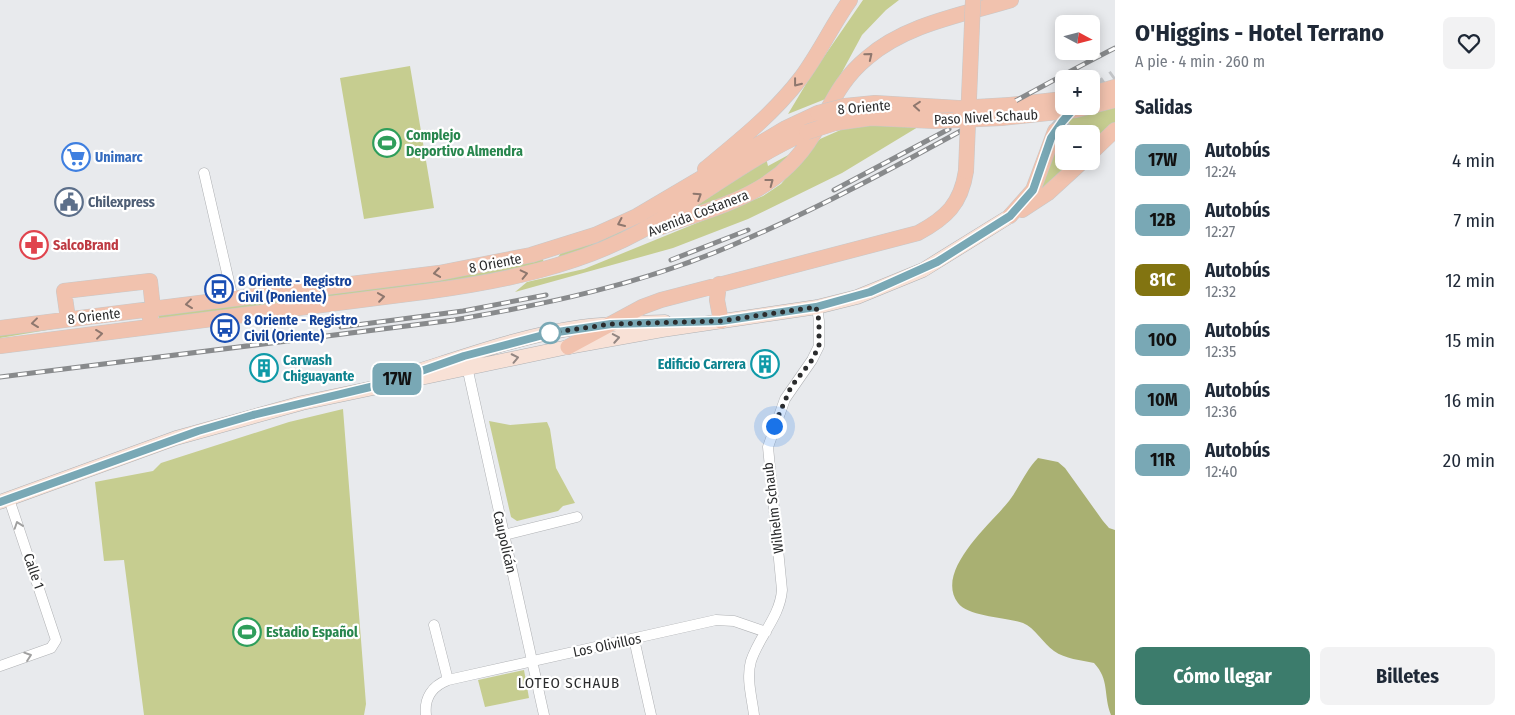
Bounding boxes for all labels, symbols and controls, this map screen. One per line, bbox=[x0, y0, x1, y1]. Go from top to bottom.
north arrow bbox=[1055, 15, 1100, 60]
map controls bbox=[1055, 15, 1100, 170]
button: heart bbox=[1443, 17, 1495, 69]
text: O'Higgins - Hotel Terrano bbox=[1135, 19, 1384, 47]
text: A pie · 4 min · 260 m bbox=[1135, 52, 1265, 71]
one-way arrow bbox=[863, 53, 872, 61]
button: + bbox=[1055, 70, 1100, 115]
one-way arrow bbox=[794, 77, 802, 86]
text: Salidas bbox=[1135, 96, 1192, 119]
street label: 8 Oriente bbox=[837, 97, 891, 118]
one-way arrow bbox=[912, 100, 920, 111]
street label: Paso Nivel Schaub bbox=[934, 106, 1038, 129]
button: − bbox=[1055, 125, 1100, 170]
place label: Complejo Deportivo Almendra bbox=[406, 127, 523, 160]
sports icon: Complejo Deportivo Almendra bbox=[372, 128, 402, 158]
text: Autobús bbox=[1205, 139, 1270, 162]
supermarket icon: Unimarc bbox=[61, 142, 91, 172]
place label: Unimarc bbox=[95, 149, 144, 166]
text: 17W bbox=[1148, 149, 1177, 171]
text: 4 min bbox=[1452, 149, 1495, 172]
text: 12:24 bbox=[1205, 162, 1236, 181]
one-way arrow bbox=[764, 179, 774, 188]
street label: Avenida Costanera bbox=[646, 186, 751, 240]
public building icon: Chilexpress bbox=[54, 187, 84, 217]
one-way arrow bbox=[692, 192, 701, 202]
place label: Chilexpress bbox=[88, 194, 155, 211]
text: Autobús bbox=[1205, 199, 1270, 222]
text: 12B bbox=[1149, 209, 1176, 231]
text: 7 min bbox=[1453, 209, 1495, 232]
one-way arrow bbox=[617, 217, 626, 228]
text: 12:27 bbox=[1205, 222, 1235, 241]
pharmacy icon: SalcoBrand bbox=[19, 230, 49, 260]
place label: SalcoBrand bbox=[53, 237, 119, 254]
street label: 8 Oriente bbox=[467, 250, 523, 277]
text: Autobús bbox=[1205, 259, 1270, 282]
one-way arrow bbox=[433, 268, 442, 278]
one-way arrow bbox=[519, 269, 528, 280]
text: 81C bbox=[1149, 269, 1176, 291]
text: 12 min bbox=[1445, 269, 1495, 292]
place label: 8 Oriente - Registro Civil (Poniente) bbox=[238, 273, 352, 306]
bus stop icon: 8 Oriente - Registro Civil (Poniente) bbox=[204, 274, 234, 304]
text: 12:32 bbox=[1205, 282, 1236, 301]
one-way arrow bbox=[376, 293, 385, 303]
one-way arrow bbox=[185, 298, 193, 309]
street label: 8 Oriente bbox=[67, 305, 122, 328]
place label: 8 Oriente - Registro Civil (Oriente) bbox=[244, 312, 358, 345]
bus stop icon: 8 Oriente - Registro Civil (Oriente) bbox=[210, 313, 240, 343]
one-way arrow bbox=[31, 317, 39, 328]
text: Autobús bbox=[1205, 319, 1270, 342]
unlabelled marker bbox=[539, 322, 561, 344]
one-way arrow bbox=[95, 329, 103, 340]
text: 10O bbox=[1148, 329, 1177, 351]
text: 15 min bbox=[1445, 329, 1495, 352]
one-way arrow bbox=[612, 333, 621, 344]
text: 12:35 bbox=[1205, 342, 1236, 361]
building icon: Edificio Carrera bbox=[750, 349, 780, 379]
place label: Carwash Chiguayante bbox=[283, 352, 354, 385]
building icon: Carwash Chiguayante bbox=[249, 353, 279, 383]
one-way arrow bbox=[511, 353, 519, 364]
place label: Edificio Carrera bbox=[658, 356, 746, 373]
line badge: 17W bbox=[368, 363, 426, 395]
text: 17W bbox=[382, 368, 412, 390]
text: Autobús bbox=[1205, 379, 1270, 402]
text: 10M bbox=[1147, 389, 1178, 411]
text: 16 min bbox=[1444, 389, 1495, 412]
text: 12:36 bbox=[1205, 402, 1237, 421]
your location bbox=[762, 414, 787, 439]
text: Autobús bbox=[1205, 439, 1270, 462]
text: 11R bbox=[1150, 449, 1175, 471]
text: 20 min bbox=[1443, 449, 1495, 472]
street label: Wilhelm Schaub bbox=[759, 461, 788, 554]
text: 12:40 bbox=[1205, 462, 1238, 481]
street label: Caupolicán bbox=[489, 509, 520, 575]
one-way arrow bbox=[14, 521, 24, 530]
street label: Calle 1 bbox=[20, 551, 48, 591]
sports icon: Estadio Español bbox=[232, 617, 262, 647]
place label: Estadio Español bbox=[266, 624, 358, 641]
street label: Los Olivillos bbox=[572, 630, 643, 661]
button: Cómo llegar bbox=[1135, 647, 1310, 705]
button: Billetes bbox=[1320, 647, 1495, 705]
one-way arrow bbox=[23, 652, 32, 662]
district label: LOTEO SCHAUB bbox=[518, 674, 620, 692]

